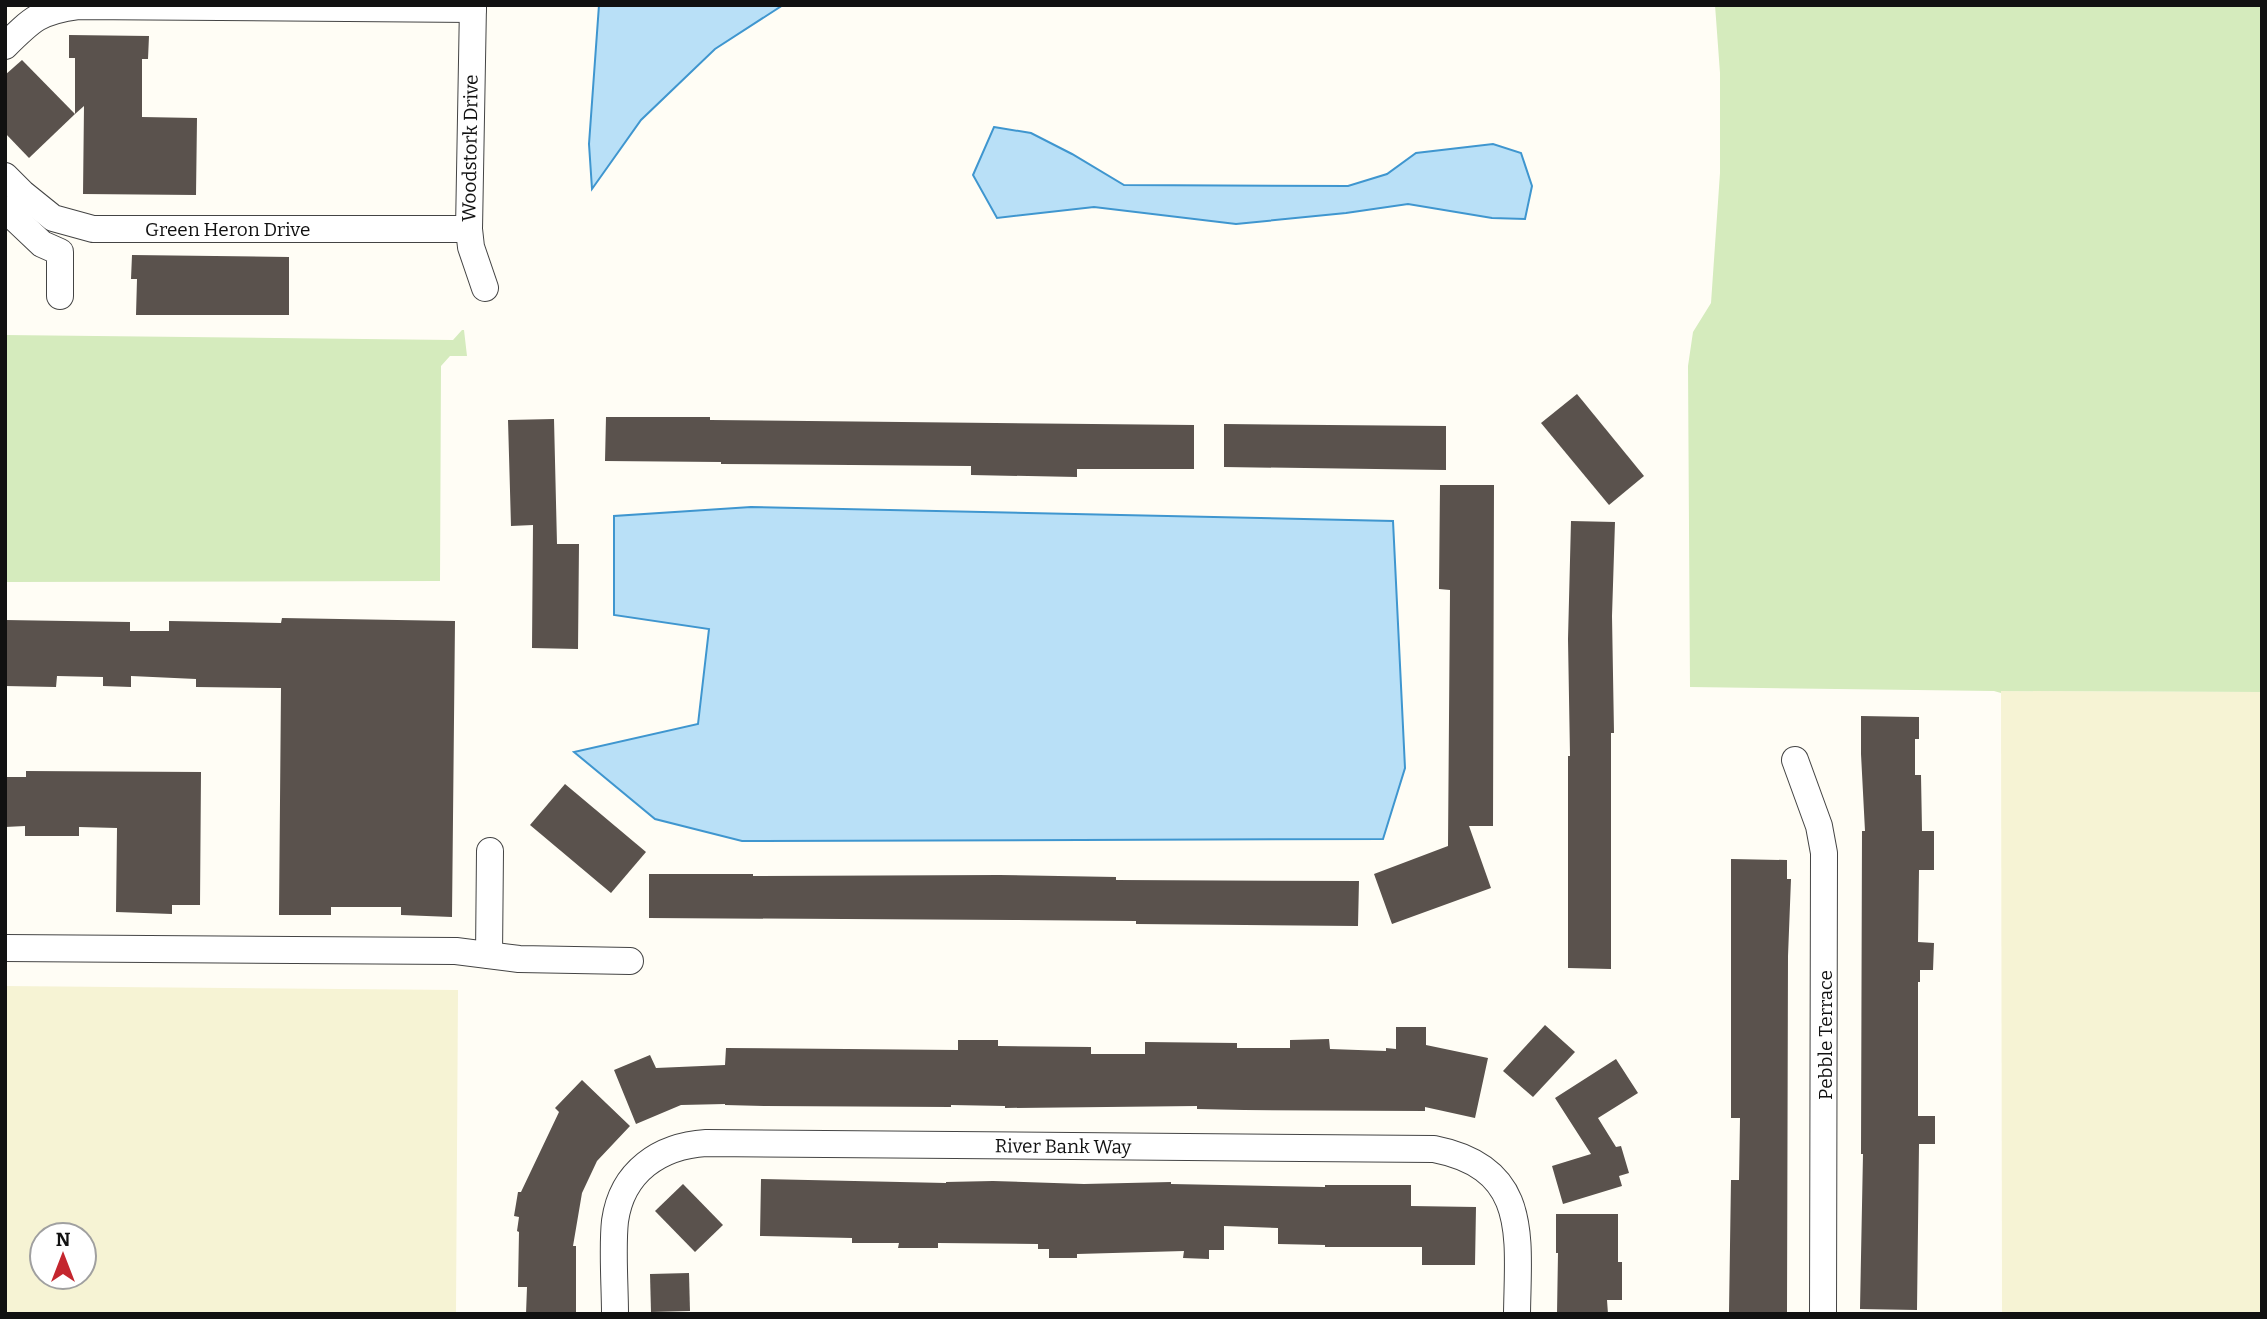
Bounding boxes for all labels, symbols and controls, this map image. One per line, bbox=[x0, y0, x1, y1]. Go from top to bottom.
street label: Woodstork Drive bbox=[457, 74, 483, 222]
street label: Green Heron Drive bbox=[145, 218, 310, 241]
street label: Pebble Terrace bbox=[1814, 970, 1837, 1100]
street label: River Bank Way bbox=[995, 1134, 1132, 1158]
north arrow bbox=[28, 1221, 98, 1291]
text: N bbox=[56, 1228, 71, 1251]

